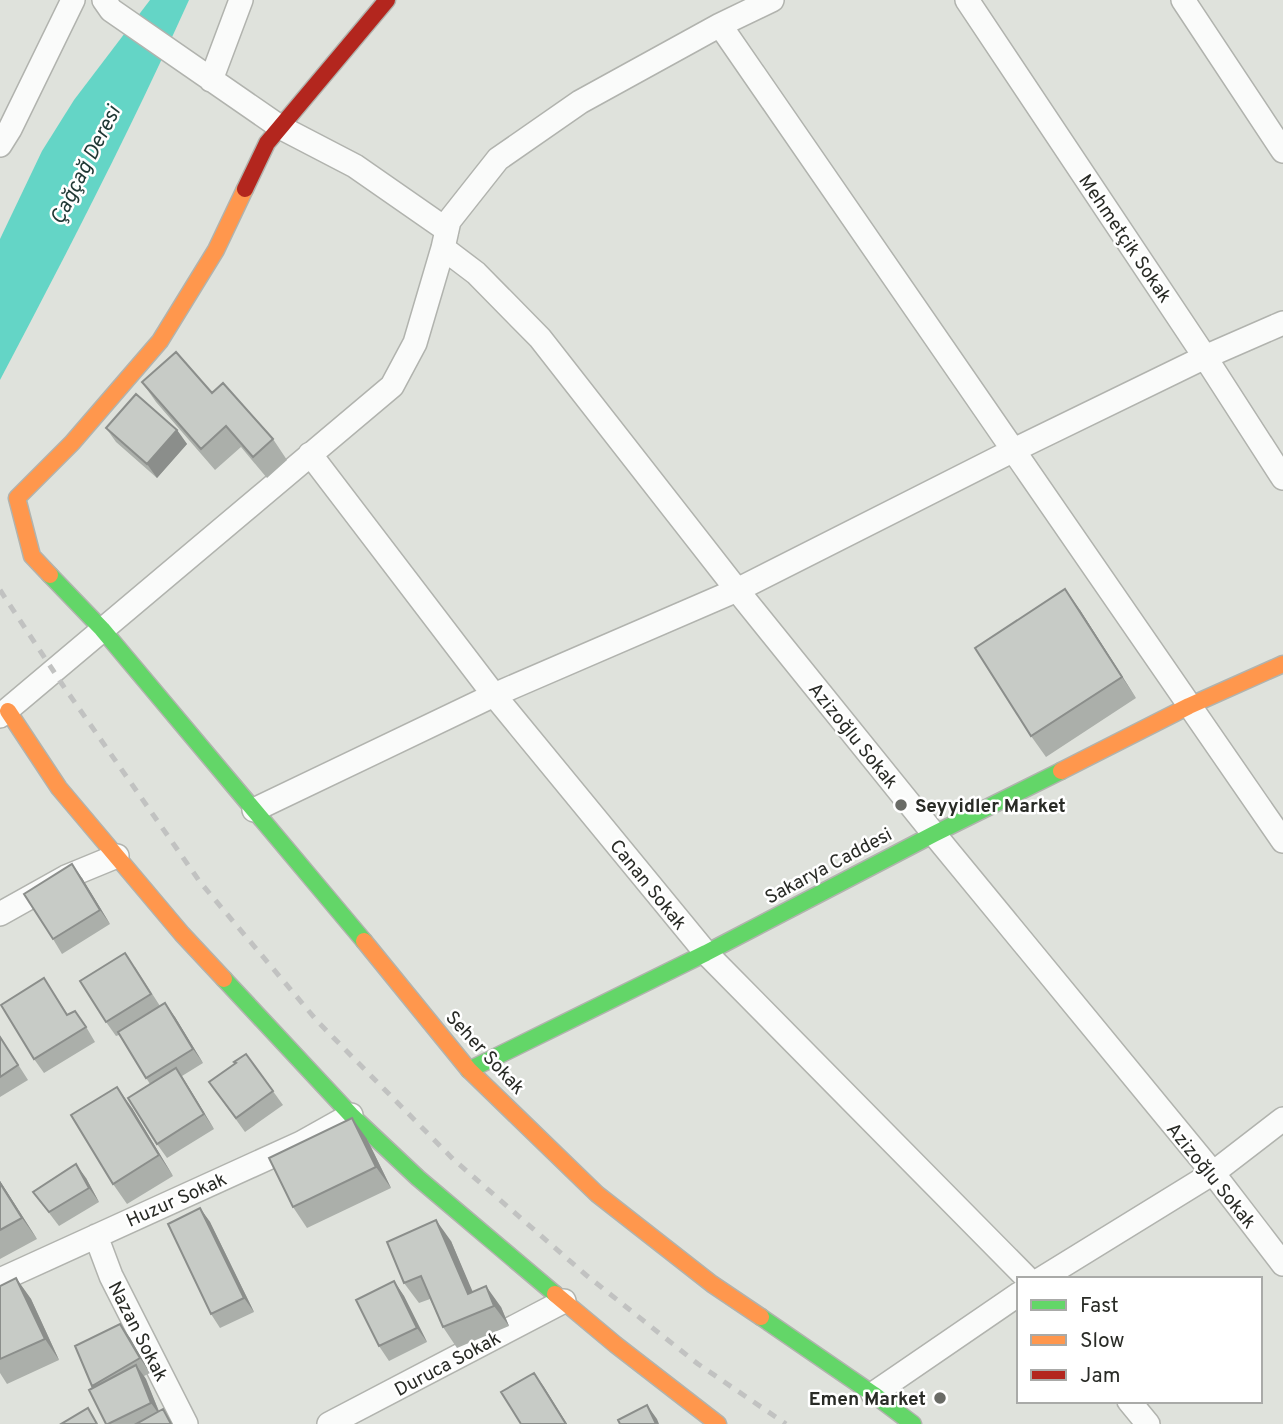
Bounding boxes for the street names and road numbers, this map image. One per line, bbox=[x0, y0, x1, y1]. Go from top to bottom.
street label: Mehmetçik Sokak bbox=[1072, 170, 1176, 308]
street label: Azizoğlu Sokak bbox=[802, 678, 903, 794]
street label: Sakarya Caddesi bbox=[761, 823, 897, 910]
street label: Canan Sokak bbox=[603, 835, 691, 936]
street label: Seher Sokak bbox=[440, 1006, 529, 1100]
street label: Azizoğlu Sokak bbox=[1160, 1118, 1261, 1234]
street label: Huzur Sokak bbox=[123, 1168, 231, 1234]
street label: Nazan Sokak bbox=[102, 1278, 173, 1386]
street label: Duruca Sokak bbox=[391, 1327, 505, 1403]

